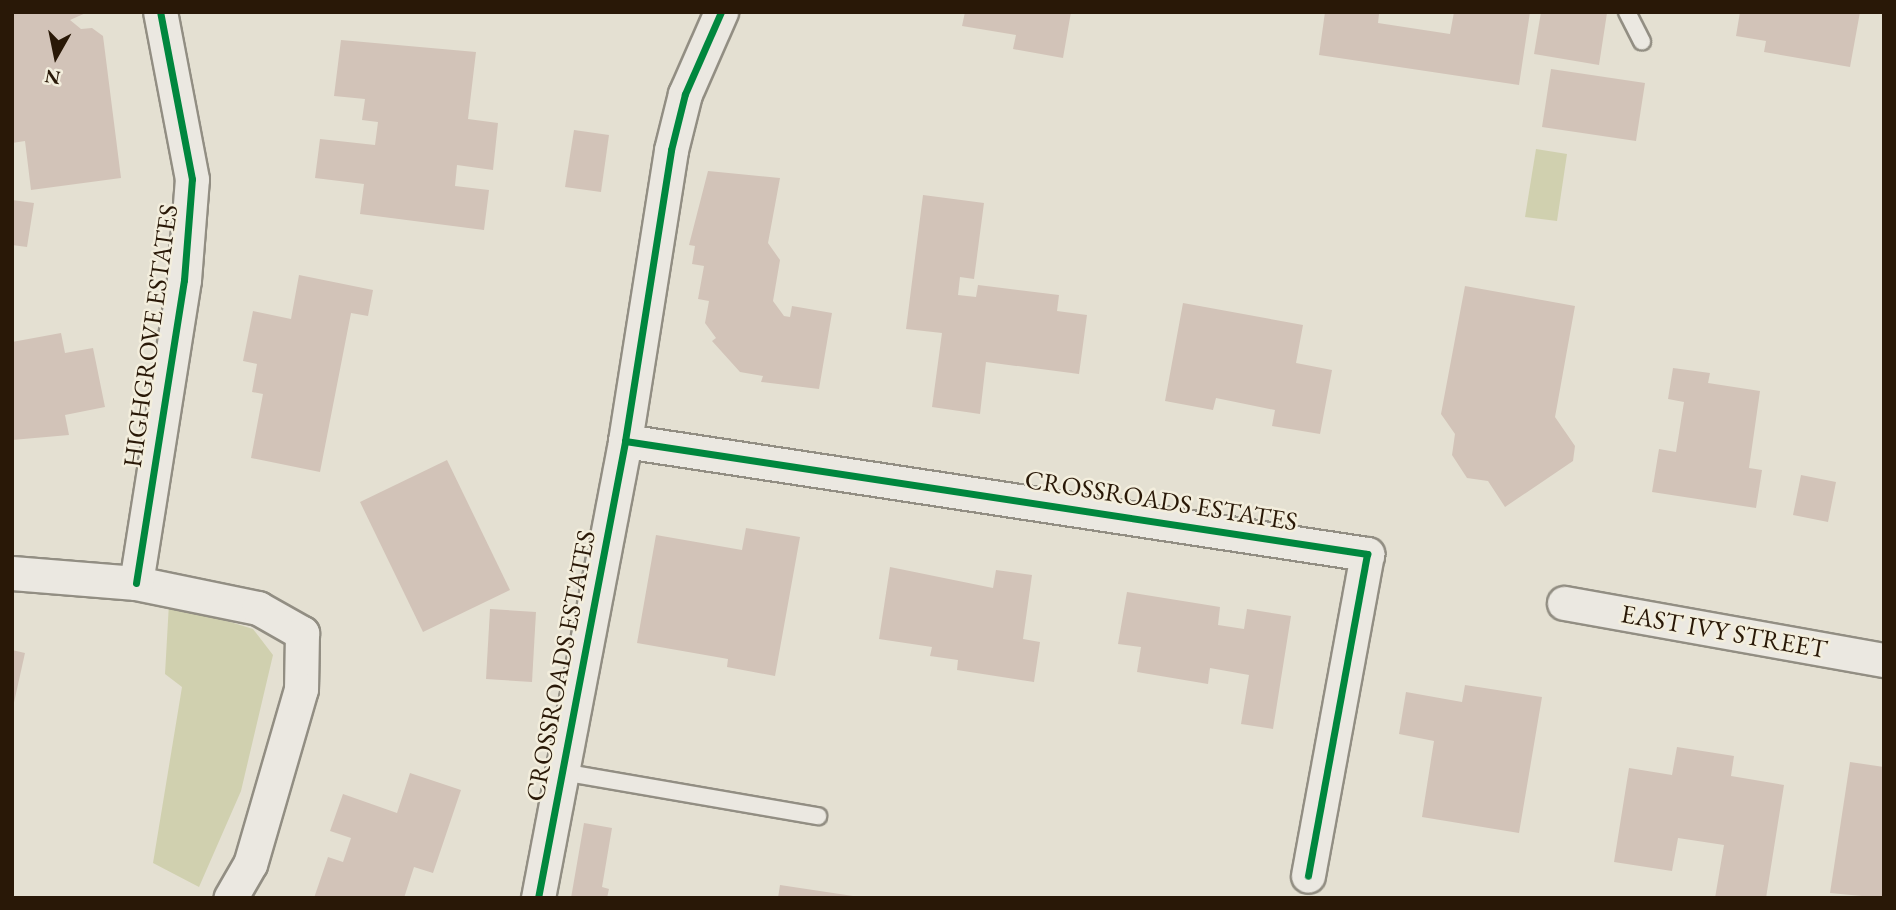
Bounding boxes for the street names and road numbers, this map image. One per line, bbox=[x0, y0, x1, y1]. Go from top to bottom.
street label: HIGHGROVE ESTATES bbox=[117, 202, 185, 470]
street label: CROSSROADS ESTATES bbox=[1023, 464, 1299, 538]
street label: CROSSROADS ESTATES bbox=[519, 528, 603, 804]
street label: EAST IVY STREET bbox=[1619, 599, 1829, 665]

